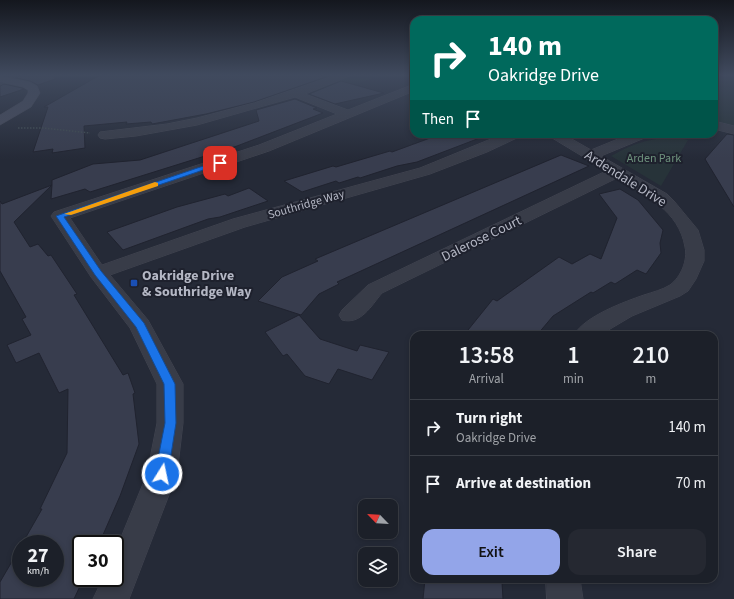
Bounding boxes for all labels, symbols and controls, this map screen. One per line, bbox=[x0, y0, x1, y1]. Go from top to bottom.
text: 140 m bbox=[488, 26, 562, 66]
icon: right bbox=[422, 32, 474, 84]
text: Oakridge Drive bbox=[488, 63, 599, 88]
icon: arrive bbox=[462, 108, 484, 130]
text: Then bbox=[422, 109, 454, 130]
pin bbox=[203, 146, 237, 180]
street label: Ardendale Drive bbox=[581, 146, 670, 212]
park label: Arden Park bbox=[627, 150, 681, 167]
icon: arrive bbox=[209, 152, 231, 174]
street label: Southridge Way bbox=[266, 185, 347, 224]
street label: Dalerose Court bbox=[438, 211, 525, 267]
place label: Oakridge Drive & Southridge Way bbox=[142, 266, 252, 302]
marker: Oakridge Drive & Southridge Way bbox=[129, 278, 139, 288]
text: 13:58 bbox=[459, 338, 514, 373]
text: 1 bbox=[567, 338, 580, 373]
text: 210 bbox=[633, 338, 669, 373]
text: Arrival bbox=[469, 370, 504, 388]
text: min bbox=[563, 370, 584, 388]
text: m bbox=[646, 370, 656, 388]
text: Turn right bbox=[456, 408, 522, 429]
icon: right bbox=[422, 417, 444, 439]
text: 140 m bbox=[668, 417, 706, 438]
text: Oakridge Drive bbox=[456, 429, 536, 447]
position arrow bbox=[141, 453, 183, 495]
icon: arrive bbox=[422, 473, 444, 495]
text: Arrive at destination bbox=[456, 473, 591, 494]
text: 70 m bbox=[676, 473, 706, 494]
north arrow bbox=[358, 499, 398, 539]
map controls bbox=[358, 499, 398, 587]
button: Exit bbox=[422, 529, 560, 575]
button: Share bbox=[568, 529, 706, 575]
speed limit sign: 30 bbox=[72, 535, 124, 587]
text: 27 bbox=[27, 542, 49, 570]
button: layers bbox=[358, 547, 398, 587]
text: km/h bbox=[27, 564, 49, 578]

